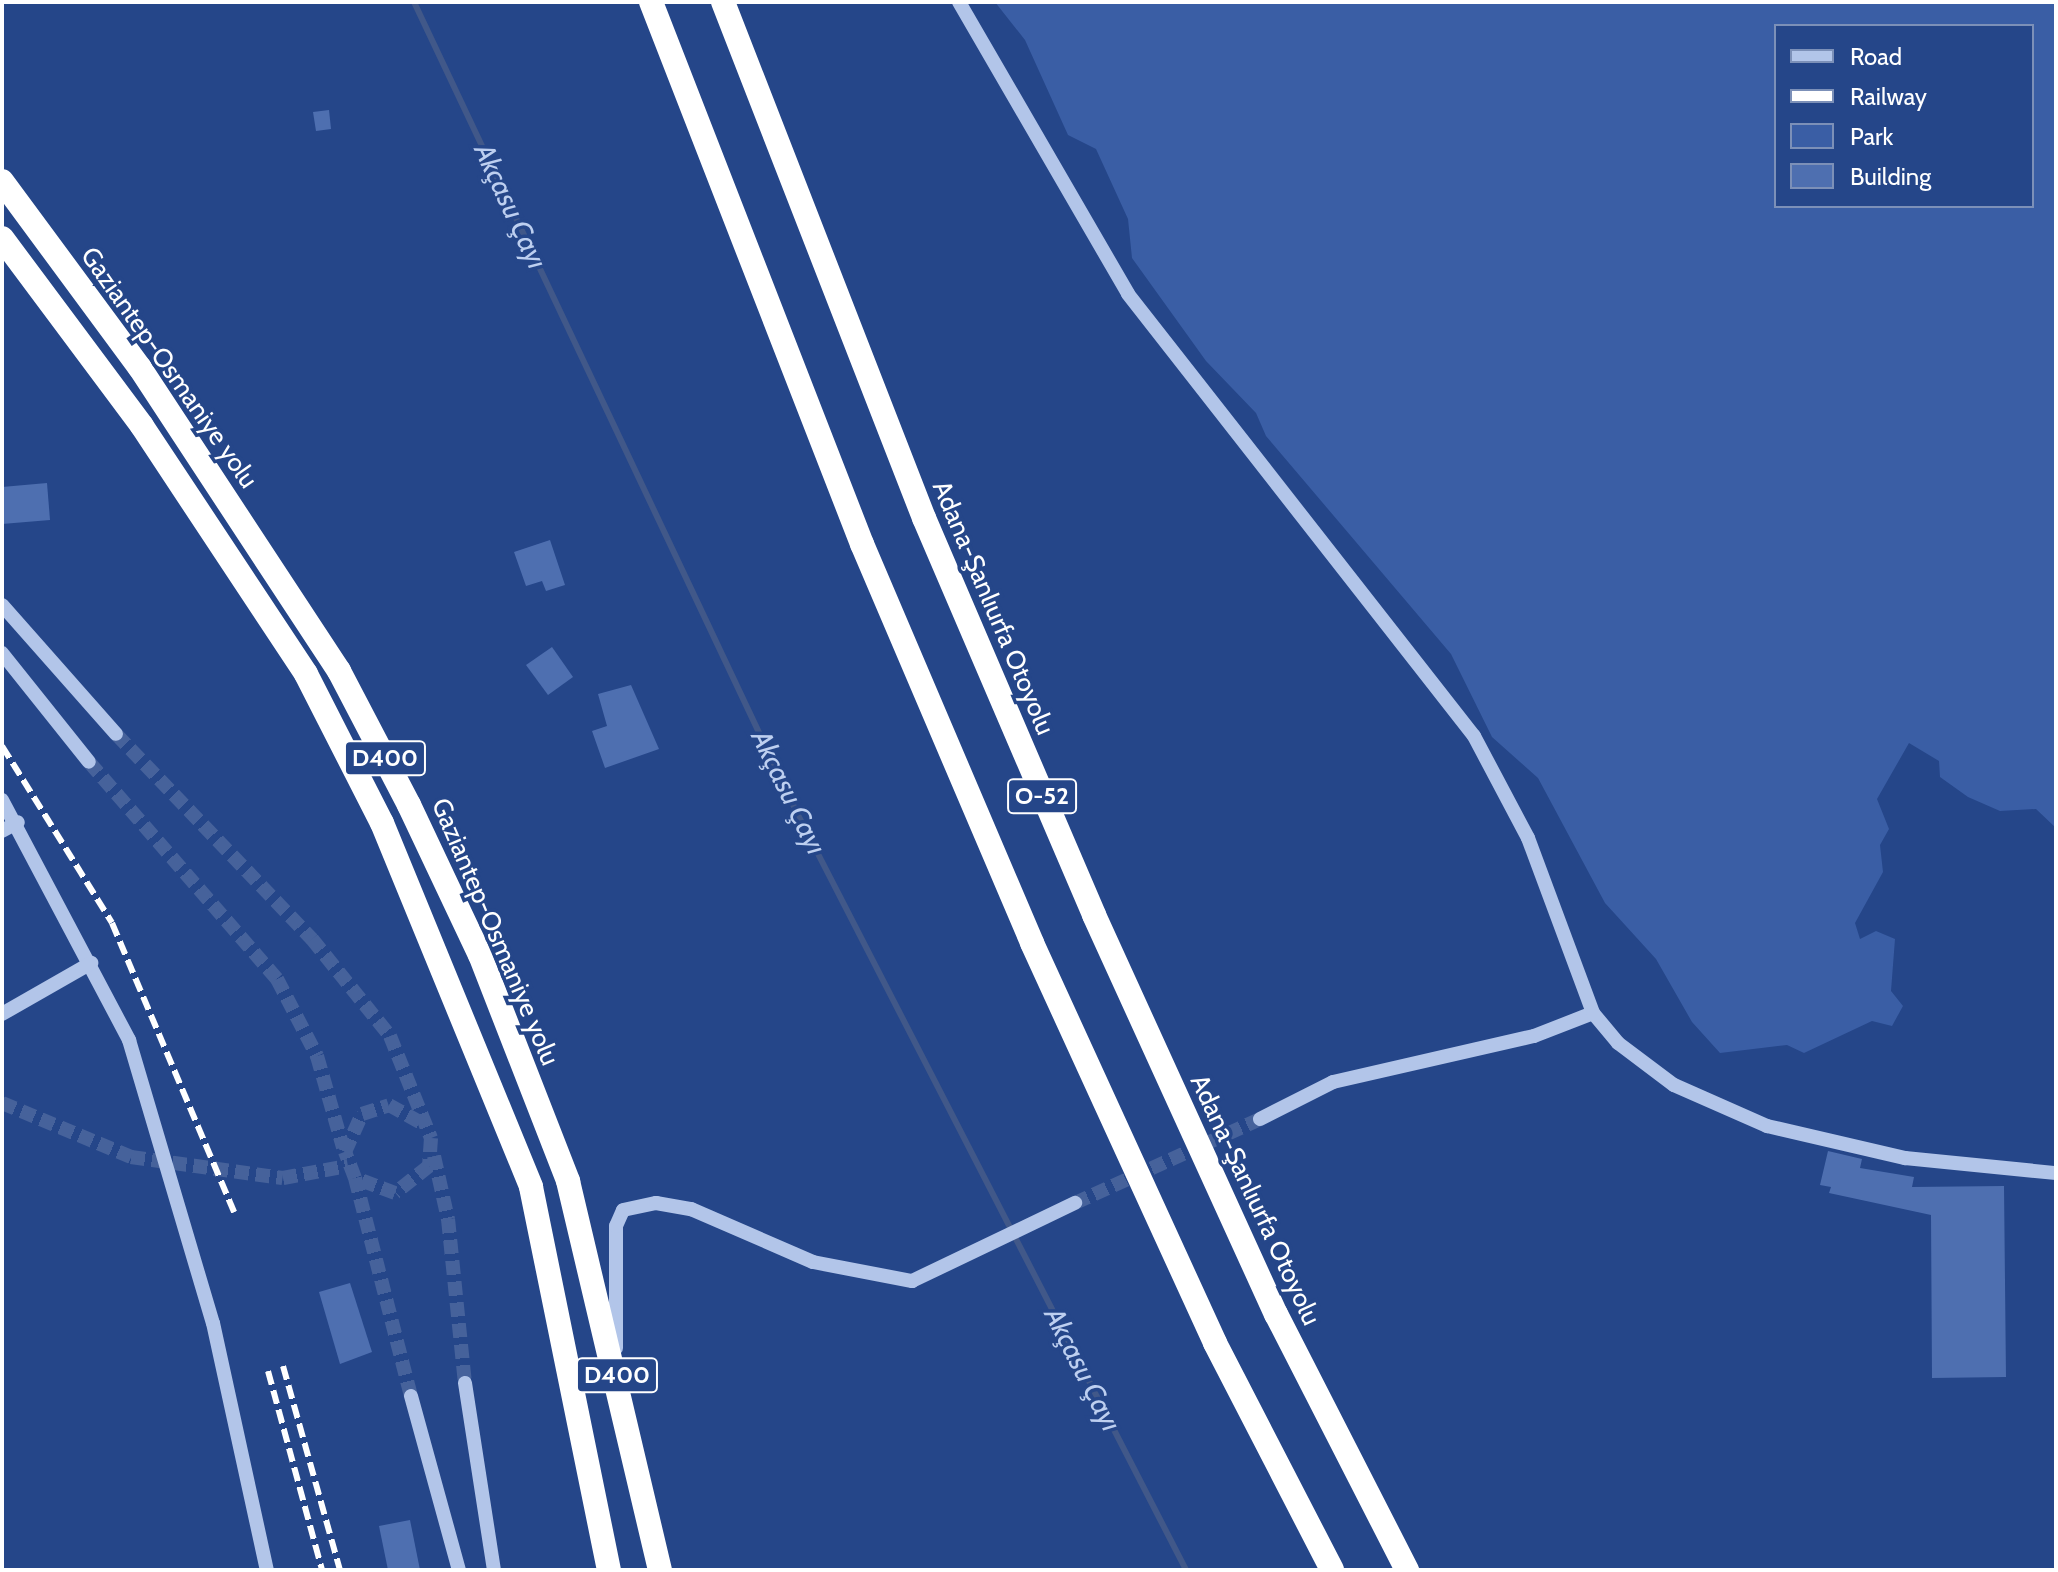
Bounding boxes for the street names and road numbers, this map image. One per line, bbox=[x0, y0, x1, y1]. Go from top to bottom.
street label: Gaziantep-Osmaniye yolu bbox=[74, 242, 264, 494]
street label: Adana-Şanlıurfa Otoyolu bbox=[925, 476, 1061, 740]
road number: D400 bbox=[343, 738, 427, 778]
road number: O-52 bbox=[1006, 776, 1078, 816]
street label: Gaziantep-Osmaniye yolu bbox=[425, 794, 565, 1070]
street label: Adana-Şanlıurfa Otoyolu bbox=[1183, 1070, 1327, 1330]
road number: D400 bbox=[575, 1355, 659, 1395]

